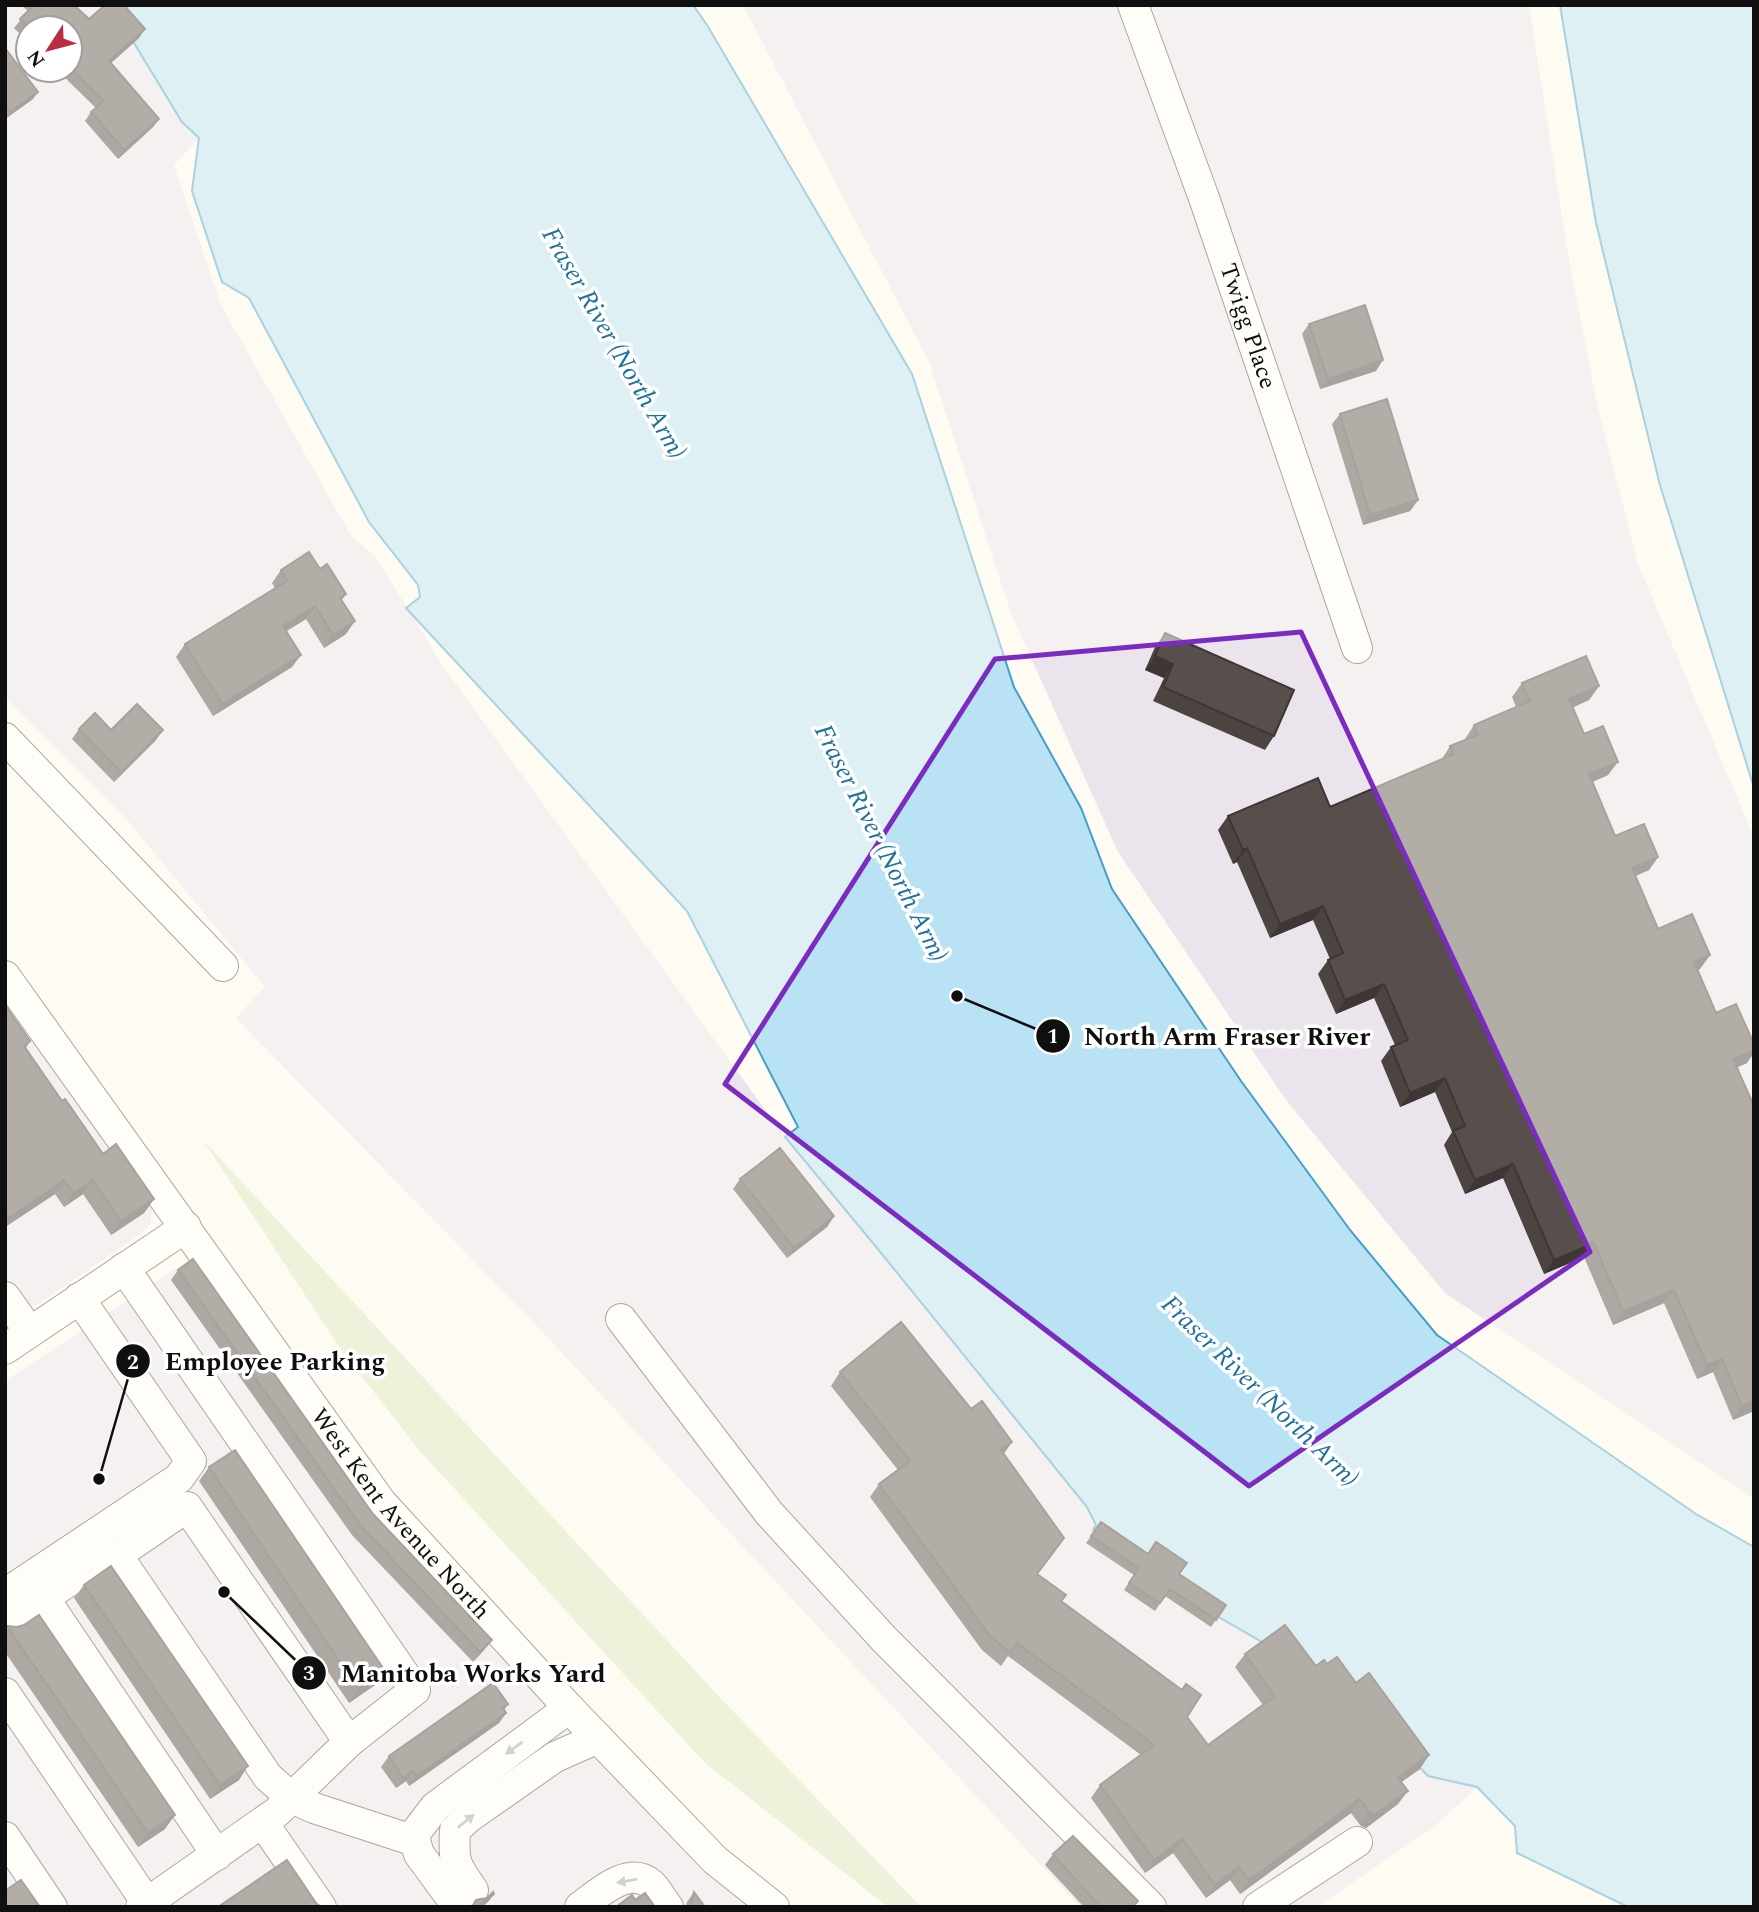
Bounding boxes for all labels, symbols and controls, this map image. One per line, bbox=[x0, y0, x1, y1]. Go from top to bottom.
north arrow bbox=[14, 14, 84, 84]
text: N bbox=[20, 43, 53, 73]
water label: Fraser River (North Arm) bbox=[531, 219, 697, 467]
street label: Twigg Place bbox=[1209, 258, 1286, 394]
water label: Fraser River (North Arm) bbox=[804, 717, 958, 969]
callout: North Arm Fraser River bbox=[1035, 1013, 1385, 1060]
text: North Arm Fraser River bbox=[1084, 1017, 1371, 1057]
text: 1 bbox=[1047, 1021, 1059, 1053]
water label: Fraser River (North Arm) bbox=[1152, 1285, 1368, 1497]
callout: Employee Parking bbox=[116, 1338, 399, 1385]
text: Employee Parking bbox=[165, 1342, 385, 1382]
text: 2 bbox=[127, 1347, 139, 1379]
street label: West Kent Avenue North bbox=[302, 1401, 498, 1628]
callout: Manitoba Works Yard bbox=[292, 1649, 620, 1696]
text: Manitoba Works Yard bbox=[340, 1654, 606, 1694]
text: 3 bbox=[303, 1658, 315, 1690]
one-way arrow bbox=[505, 1741, 523, 1755]
one-way arrow bbox=[457, 1813, 475, 1828]
one-way arrow bbox=[615, 1875, 637, 1886]

